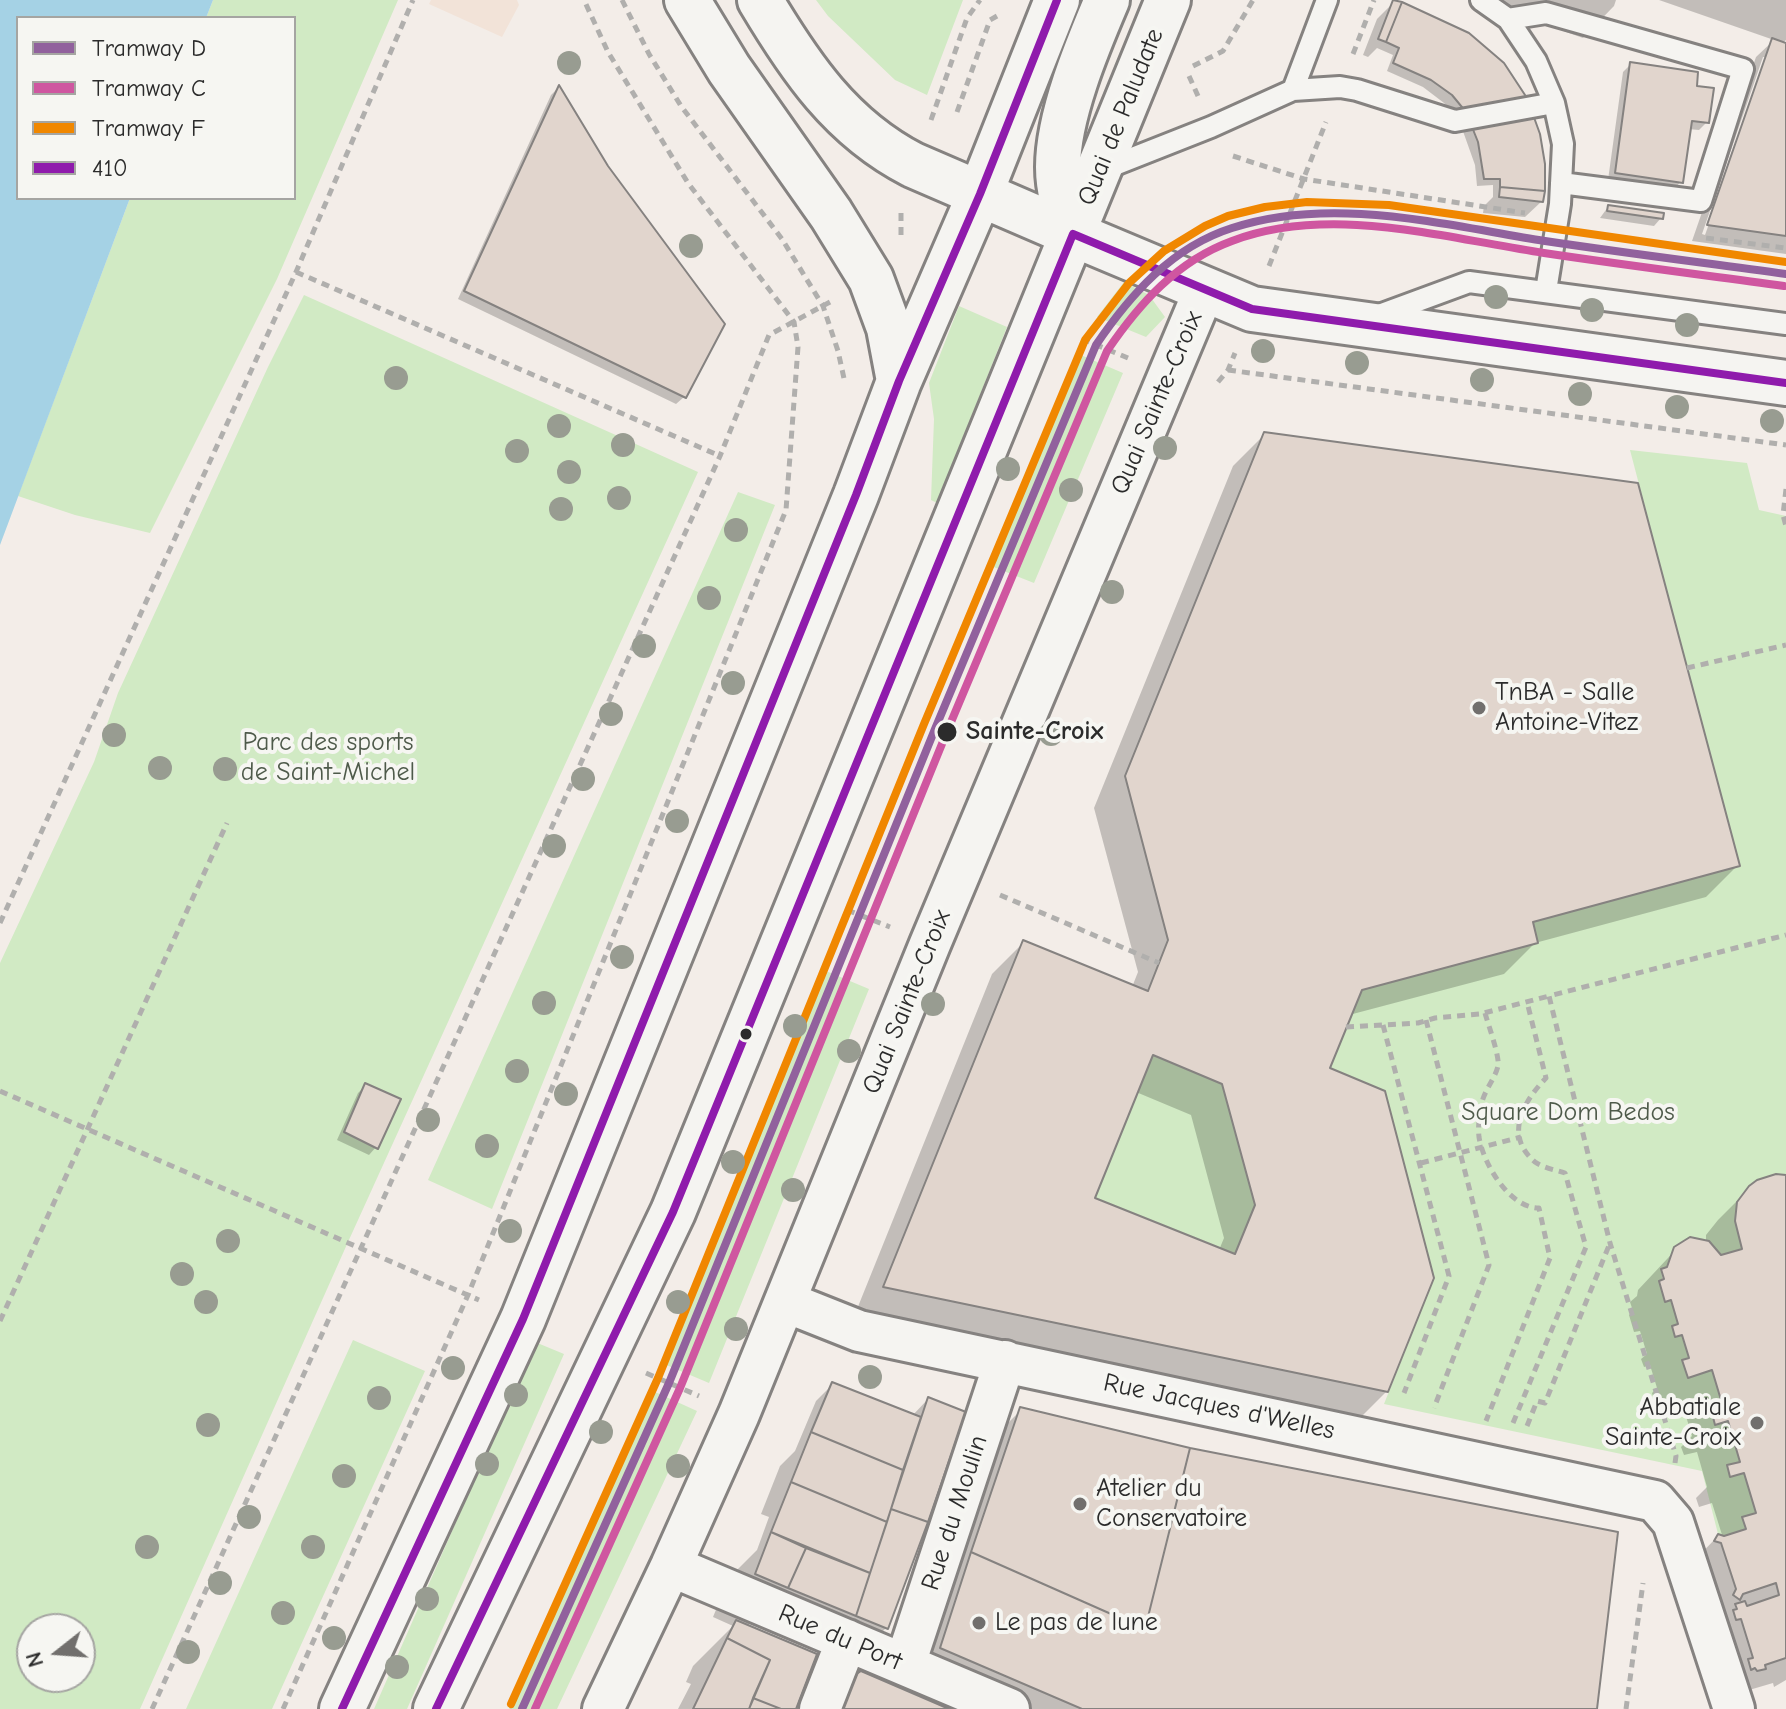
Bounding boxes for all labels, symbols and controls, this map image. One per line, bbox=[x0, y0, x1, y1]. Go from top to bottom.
legend bbox=[16, 16, 296, 200]
street label: Quai de Paludate bbox=[1071, 24, 1171, 210]
text: Tramway D bbox=[92, 34, 206, 62]
text: Tramway C bbox=[92, 74, 206, 102]
text: Tramway F bbox=[92, 114, 205, 142]
text: 410 bbox=[92, 154, 128, 182]
street label: Quai Sainte-Croix bbox=[1104, 307, 1210, 499]
place label: TnBA - Salle Antoine-Vitez bbox=[1495, 677, 1638, 738]
marker: TnBA - Salle Antoine-Vitez bbox=[1470, 699, 1488, 717]
place label: Sainte-Croix bbox=[966, 716, 1103, 748]
marker: Sainte-Croix bbox=[935, 720, 959, 744]
park label: Parc des sports de Saint-Michel bbox=[241, 727, 415, 788]
street label: Quai Sainte-Croix bbox=[856, 905, 958, 1099]
unlabelled marker bbox=[738, 1026, 754, 1042]
park label: Square Dom Bedos bbox=[1461, 1097, 1675, 1129]
street label: Rue Jacques d'Welles bbox=[1101, 1367, 1337, 1447]
place label: Abbatiale Sainte-Croix bbox=[1605, 1392, 1741, 1454]
marker: Abbatiale Sainte-Croix bbox=[1748, 1414, 1766, 1432]
street label: Rue du Moulin bbox=[915, 1432, 995, 1594]
place label: Atelier du Conservatoire bbox=[1096, 1473, 1247, 1534]
marker: Atelier du Conservatoire bbox=[1071, 1495, 1089, 1513]
street label: Rue du Port bbox=[774, 1598, 906, 1678]
place label: Le pas de lune bbox=[995, 1607, 1158, 1639]
north arrow bbox=[16, 1613, 96, 1693]
marker: Le pas de lune bbox=[970, 1614, 988, 1632]
text: N bbox=[20, 1649, 49, 1670]

